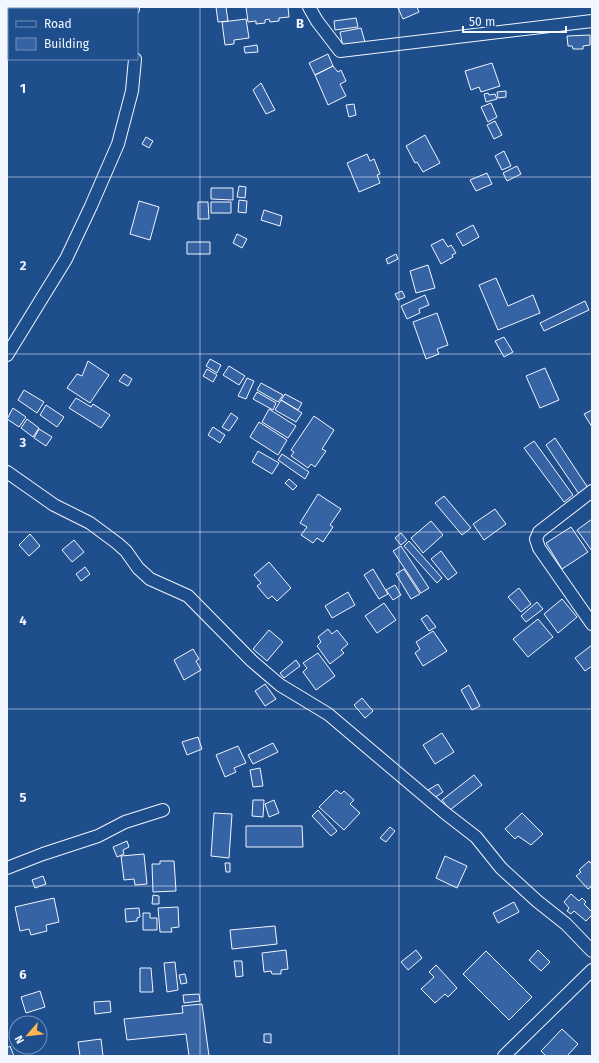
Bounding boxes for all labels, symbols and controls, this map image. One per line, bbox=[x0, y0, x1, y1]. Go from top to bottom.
legend bbox=[8, 8, 138, 60]
scale bar bbox=[463, 8, 566, 34]
text: 50 m bbox=[469, 15, 495, 29]
text: B bbox=[296, 16, 304, 31]
text: Road bbox=[44, 17, 72, 31]
text: Building bbox=[44, 37, 90, 51]
text: 1 bbox=[20, 81, 26, 96]
text: 2 bbox=[20, 258, 27, 273]
text: 3 bbox=[19, 435, 27, 450]
text: 4 bbox=[19, 613, 27, 628]
text: 5 bbox=[20, 790, 27, 805]
text: 6 bbox=[19, 967, 27, 982]
north arrow bbox=[8, 1015, 48, 1055]
text: N bbox=[12, 1033, 27, 1046]

